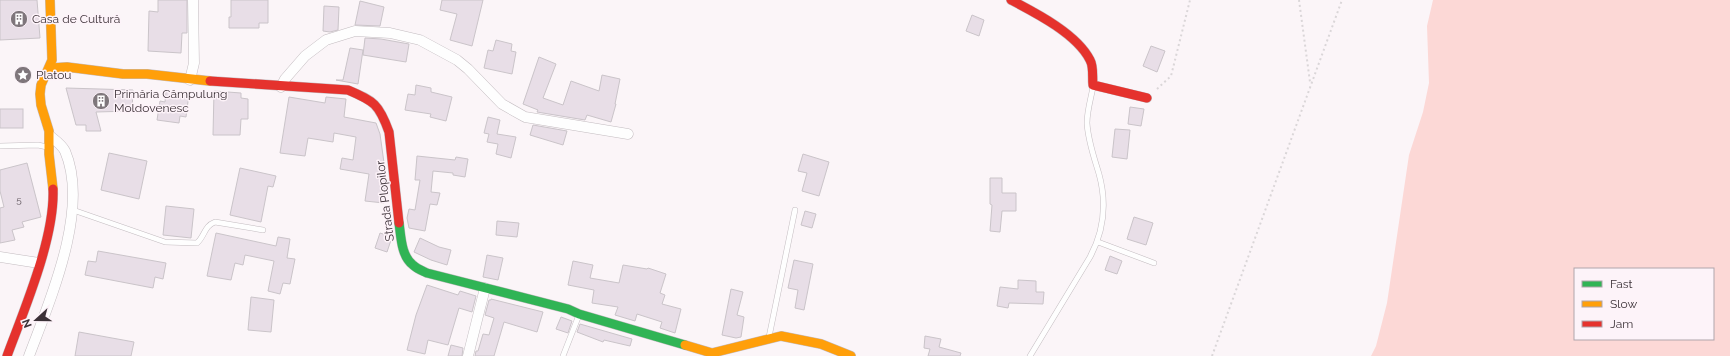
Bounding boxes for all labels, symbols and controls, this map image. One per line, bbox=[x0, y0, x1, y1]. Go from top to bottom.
building icon: Casa de Cultură bbox=[9, 9, 29, 29]
place label: Casa de Cultură bbox=[32, 12, 120, 26]
place icon: Platou bbox=[13, 65, 33, 85]
place label: Platou bbox=[36, 68, 71, 82]
place label: Primăria Câmpulung Moldovenesc bbox=[114, 87, 227, 115]
building icon: Primăria Câmpulung Moldovenesc bbox=[91, 91, 111, 111]
street label: Strada Plopilor bbox=[373, 159, 397, 242]
house number: 5 bbox=[16, 194, 22, 205]
legend bbox=[1574, 268, 1714, 340]
text: Fast bbox=[1610, 277, 1633, 291]
text: Slow bbox=[1610, 297, 1637, 311]
north arrow bbox=[16, 300, 56, 340]
text: N bbox=[20, 317, 35, 330]
text: Jam bbox=[1610, 317, 1633, 331]

